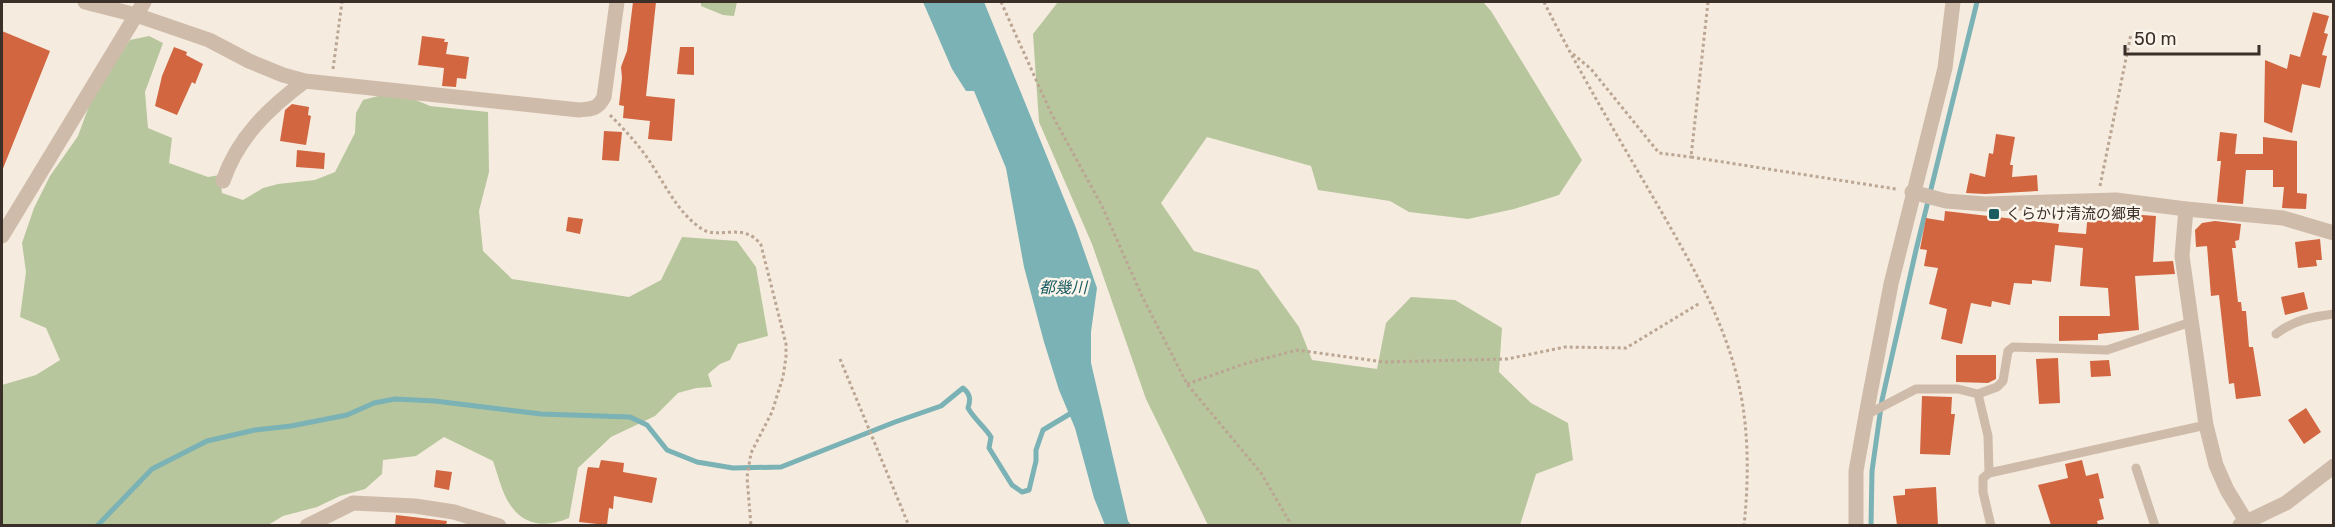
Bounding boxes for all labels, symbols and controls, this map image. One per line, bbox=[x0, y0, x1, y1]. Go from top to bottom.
scale bar bbox=[2125, 18, 2258, 56]
text: 50 m bbox=[2134, 28, 2177, 50]
place label: くらかけ清流の郷東 bbox=[2006, 205, 2141, 223]
marker: くらかけ清流の郷東 bbox=[1987, 207, 2001, 221]
water label: 都幾川 bbox=[1039, 278, 1089, 297]

